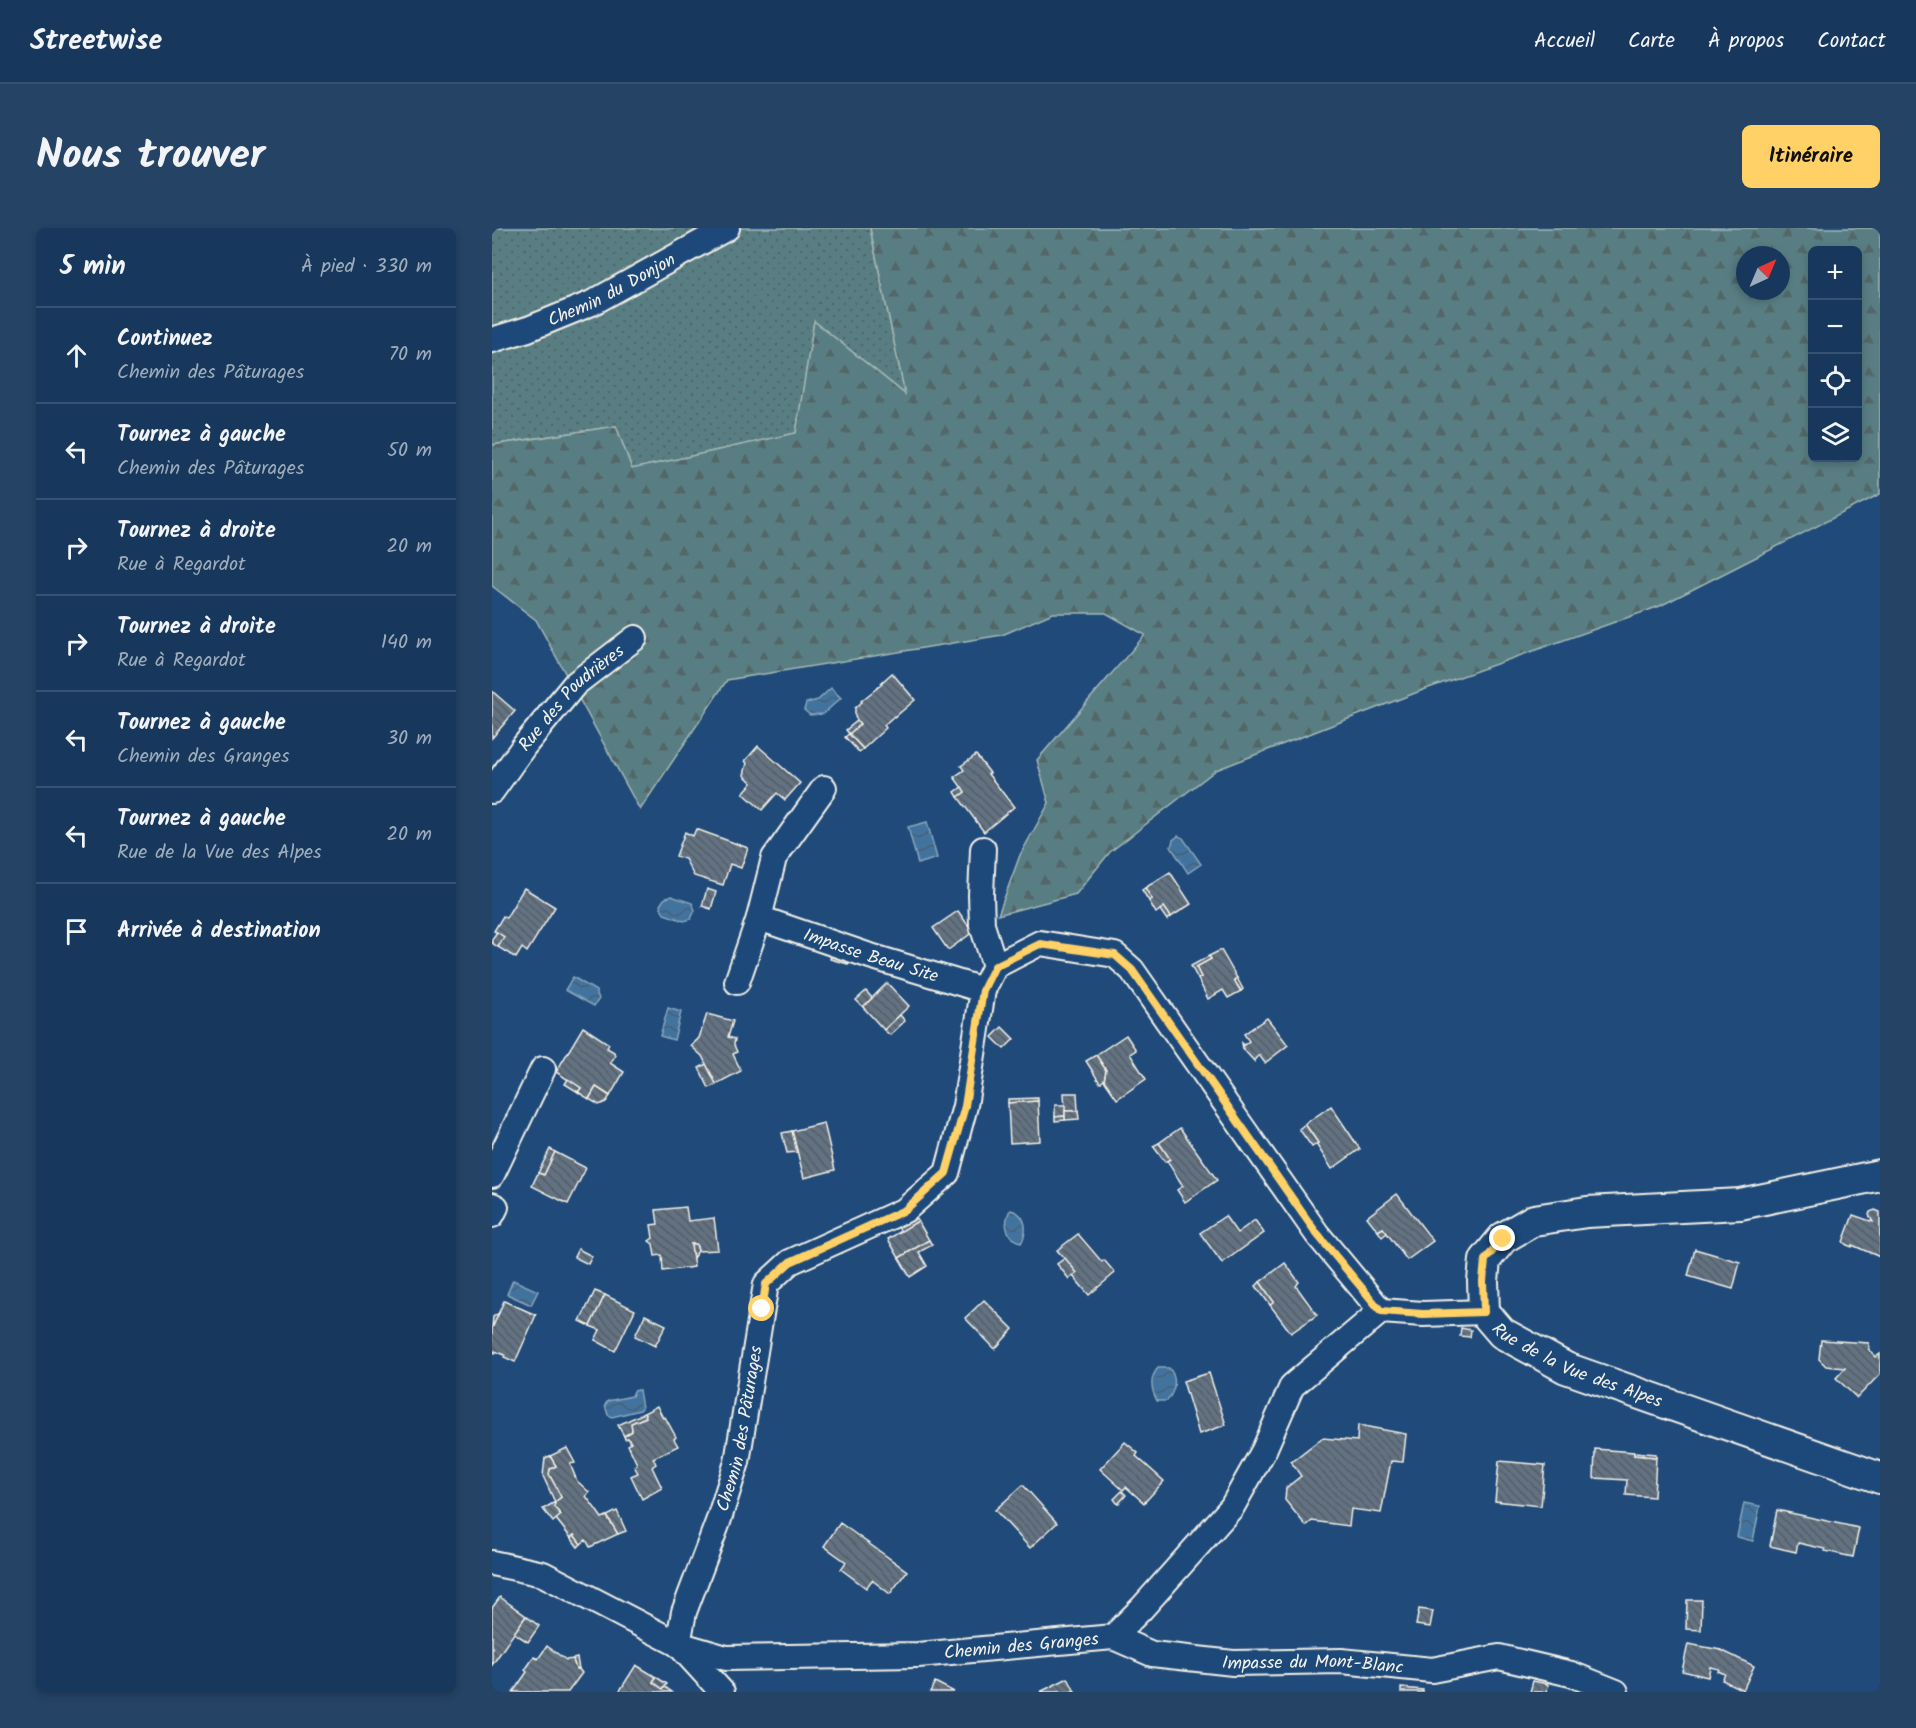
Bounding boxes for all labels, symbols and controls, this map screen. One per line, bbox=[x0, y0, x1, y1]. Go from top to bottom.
text: Streetwise bbox=[30, 19, 162, 64]
text: Accueil bbox=[1534, 25, 1595, 58]
text: Carte bbox=[1628, 25, 1675, 58]
text: À propos bbox=[1708, 25, 1784, 58]
text: Contact bbox=[1817, 25, 1886, 58]
text: Nous trouver bbox=[36, 123, 265, 190]
button: Itinéraire bbox=[1742, 125, 1880, 188]
text: 5 min bbox=[60, 246, 126, 288]
street label: Chemin du Donjon bbox=[544, 246, 682, 336]
north arrow bbox=[1736, 246, 1790, 300]
map controls bbox=[1808, 246, 1862, 462]
button: + bbox=[1808, 246, 1862, 300]
text: À pied · 330 m bbox=[301, 251, 432, 283]
button: − bbox=[1808, 300, 1862, 354]
text: Continuez bbox=[117, 322, 213, 357]
icon: ahead bbox=[60, 339, 93, 372]
text: 70 m bbox=[389, 339, 432, 371]
button: locate bbox=[1808, 354, 1862, 408]
text: Chemin des Pâturages bbox=[117, 357, 304, 389]
button: layers bbox=[1808, 408, 1862, 462]
text: Tournez à gauche bbox=[117, 418, 286, 453]
icon: left bbox=[60, 435, 93, 468]
text: 50 m bbox=[387, 435, 432, 467]
text: Chemin des Pâturages bbox=[117, 453, 304, 485]
text: Tournez à droite bbox=[117, 514, 276, 549]
icon: right bbox=[60, 531, 93, 564]
text: 20 m bbox=[386, 531, 432, 563]
text: Rue à Regardot bbox=[117, 549, 246, 581]
text: Tournez à droite bbox=[117, 610, 276, 645]
icon: right bbox=[60, 627, 93, 660]
text: 140 m bbox=[381, 627, 432, 659]
street label: Rue des Poudrières bbox=[512, 638, 631, 759]
text: Rue à Regardot bbox=[117, 645, 246, 677]
text: Tournez à gauche bbox=[117, 706, 286, 741]
icon: left bbox=[60, 723, 93, 756]
text: 30 m bbox=[387, 723, 432, 755]
text: Chemin des Granges bbox=[117, 741, 289, 773]
text: Tournez à gauche bbox=[117, 802, 286, 837]
icon: left bbox=[60, 819, 93, 852]
text: 20 m bbox=[386, 819, 432, 851]
text: Rue de la Vue des Alpes bbox=[117, 837, 322, 869]
text: Arrivée à destination bbox=[117, 914, 321, 949]
icon: arrive bbox=[60, 915, 93, 948]
street label: Impasse Beau Site bbox=[799, 921, 942, 992]
route end bbox=[1489, 1225, 1515, 1251]
route start bbox=[748, 1295, 774, 1321]
street label: Rue de la Vue des Alpes bbox=[1483, 1317, 1666, 1417]
street label: Chemin des Pâturages bbox=[709, 1343, 772, 1515]
street label: Chemin des Granges bbox=[943, 1625, 1100, 1669]
street label: Impasse du Mont-Blanc bbox=[1220, 1648, 1405, 1683]

